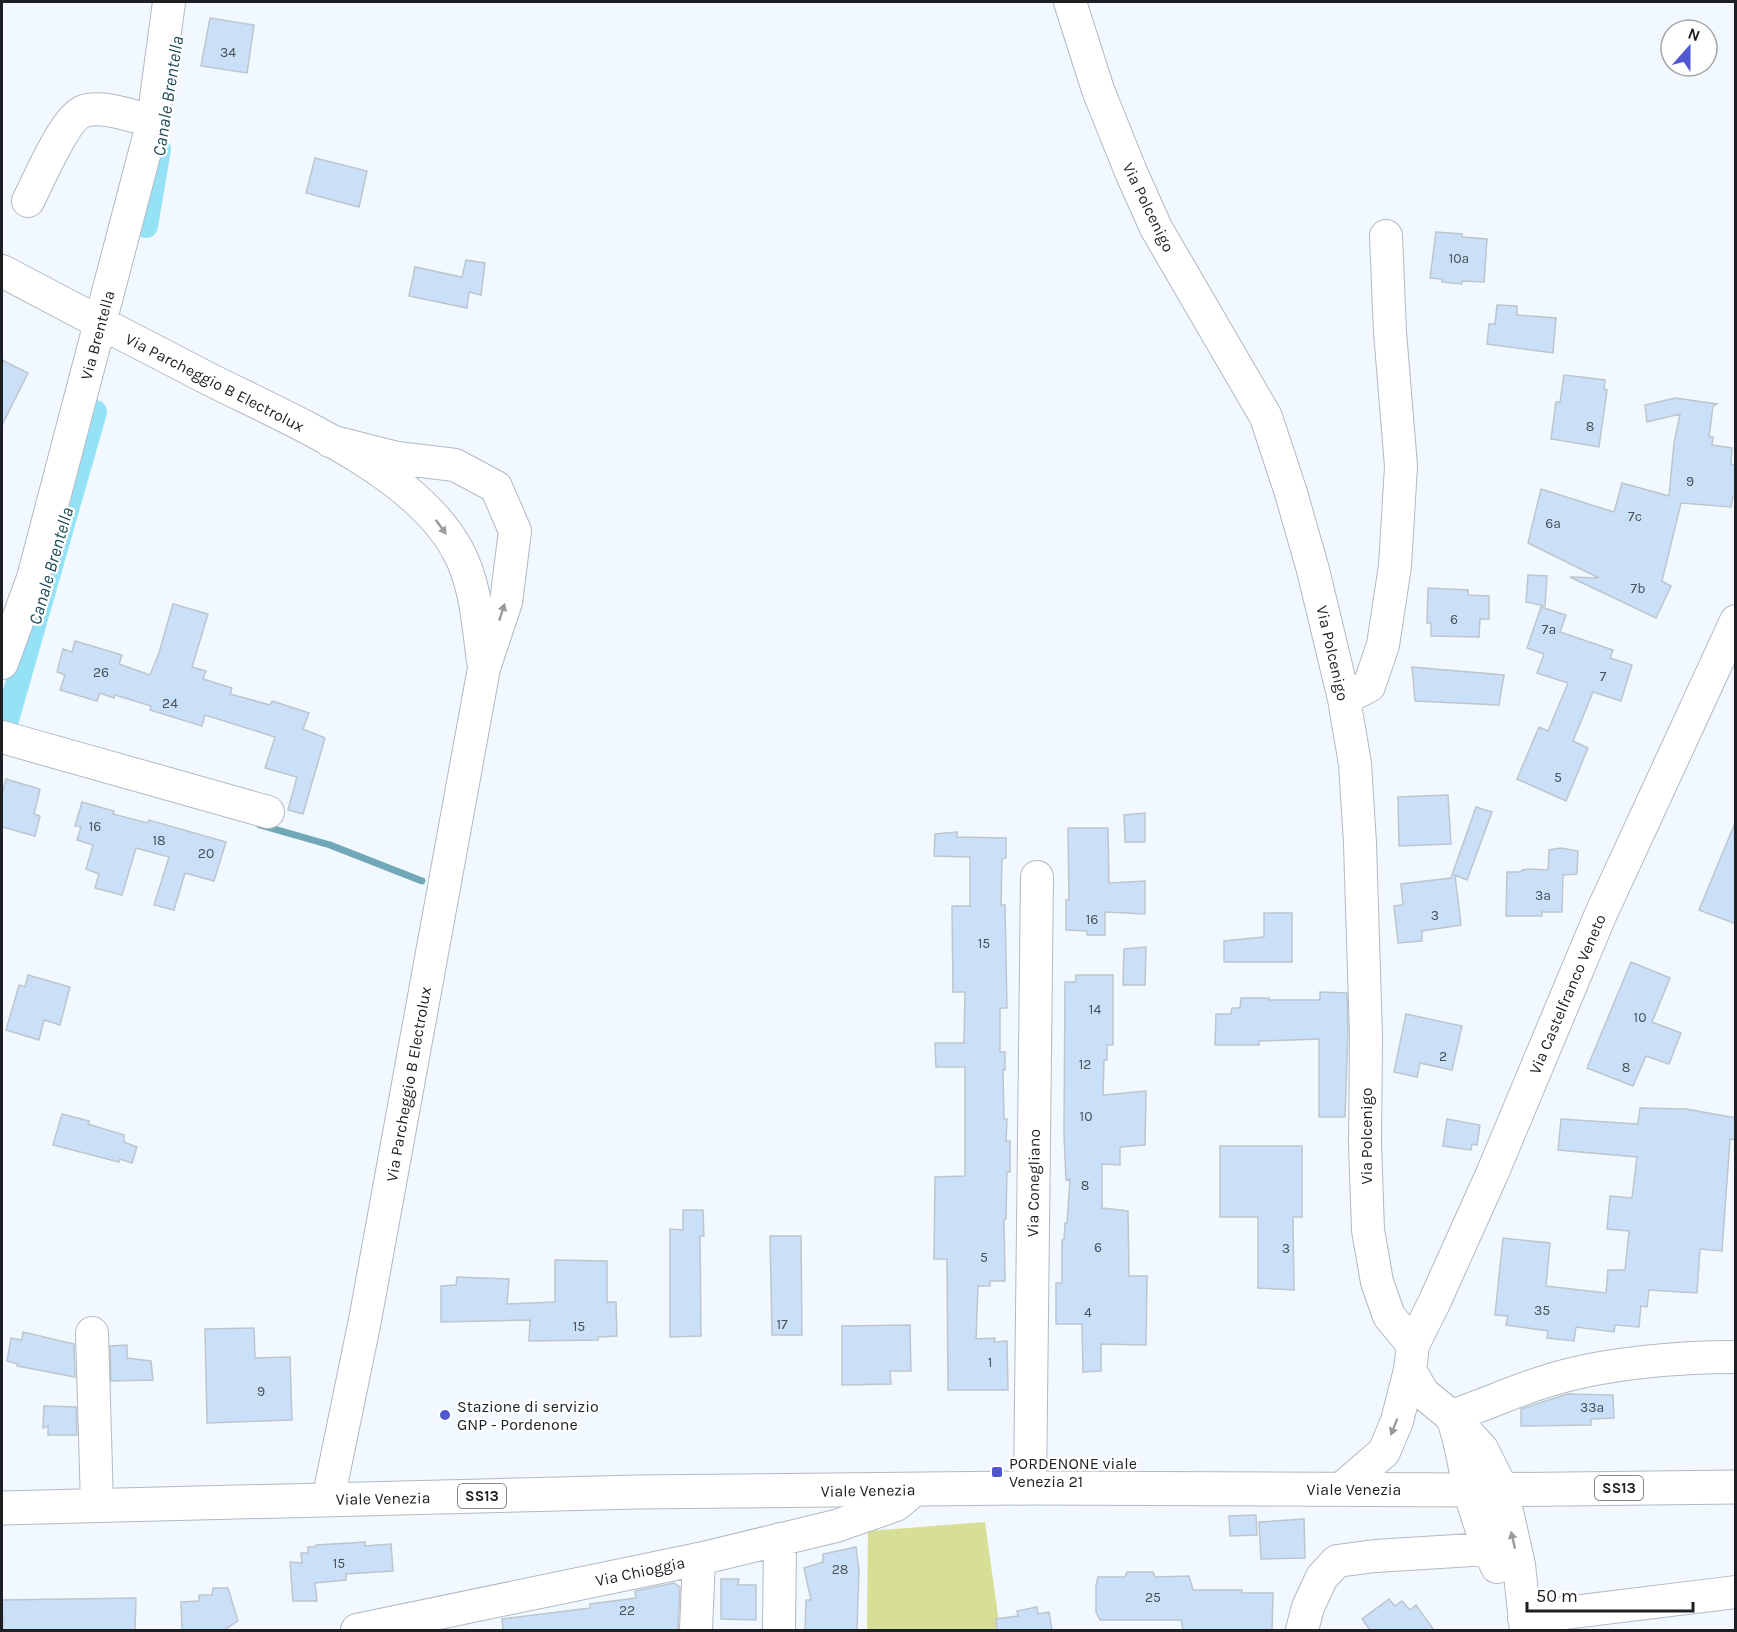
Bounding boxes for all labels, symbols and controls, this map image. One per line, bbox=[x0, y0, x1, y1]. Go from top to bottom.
north arrow bbox=[1659, 18, 1719, 78]
text: N bbox=[1685, 24, 1703, 45]
water label: Canale Brentella bbox=[148, 34, 188, 158]
house number: 34 bbox=[220, 44, 236, 61]
street label: Via Polcenigo bbox=[1119, 159, 1178, 255]
house number: 10a bbox=[1449, 250, 1469, 267]
street label: Via Brentella bbox=[76, 288, 119, 382]
street label: Via Parcheggio B Electrolux bbox=[122, 329, 307, 436]
house number: 8 bbox=[1586, 418, 1594, 435]
house number: 9 bbox=[1686, 473, 1694, 490]
water label: Canale Brentella bbox=[24, 505, 78, 627]
house number: 7c bbox=[1628, 508, 1642, 525]
house number: 6a bbox=[1545, 515, 1561, 532]
one-way arrow bbox=[435, 519, 447, 535]
house number: 7b bbox=[1631, 580, 1645, 597]
one-way arrow bbox=[498, 603, 508, 621]
street label: Via Polcenigo bbox=[1312, 604, 1353, 703]
house number: 6 bbox=[1450, 611, 1458, 628]
house number: 7a bbox=[1542, 621, 1556, 638]
house number: 26 bbox=[93, 664, 109, 681]
house number: 7 bbox=[1600, 668, 1607, 685]
house number: 24 bbox=[162, 695, 178, 712]
house number: 5 bbox=[1554, 769, 1562, 786]
house number: 16 bbox=[89, 818, 101, 835]
house number: 18 bbox=[152, 832, 166, 849]
house number: 20 bbox=[198, 845, 214, 862]
house number: 3a bbox=[1535, 887, 1551, 904]
house number: 3 bbox=[1431, 907, 1439, 924]
house number: 16 bbox=[1086, 911, 1098, 928]
street label: Via Castelfranco Veneto bbox=[1525, 911, 1610, 1077]
house number: 15 bbox=[978, 935, 990, 952]
street label: Via Parcheggio B Electrolux bbox=[382, 985, 435, 1183]
house number: 14 bbox=[1089, 1001, 1101, 1018]
house number: 10 bbox=[1634, 1009, 1646, 1026]
house number: 2 bbox=[1439, 1048, 1447, 1065]
house number: 12 bbox=[1079, 1056, 1091, 1073]
house number: 8 bbox=[1622, 1059, 1630, 1076]
street label: Via Polcenigo bbox=[1357, 1087, 1376, 1185]
house number: 10 bbox=[1080, 1108, 1092, 1125]
street label: Via Conegliano bbox=[1023, 1129, 1044, 1237]
house number: 8 bbox=[1081, 1177, 1089, 1194]
house number: 6 bbox=[1094, 1239, 1102, 1256]
house number: 3 bbox=[1282, 1240, 1290, 1257]
house number: 5 bbox=[980, 1249, 988, 1266]
house number: 35 bbox=[1534, 1302, 1550, 1319]
house number: 4 bbox=[1084, 1304, 1092, 1321]
house number: 17 bbox=[776, 1316, 788, 1333]
house number: 15 bbox=[573, 1318, 585, 1335]
house number: 1 bbox=[988, 1354, 992, 1371]
house number: 9 bbox=[257, 1383, 265, 1400]
place label: Stazione di servizio GNP - Pordenone bbox=[457, 1397, 599, 1434]
house number: 33a bbox=[1580, 1399, 1604, 1416]
marker: Stazione di servizio GNP - Pordenone bbox=[438, 1408, 452, 1422]
one-way arrow bbox=[1389, 1418, 1399, 1436]
place label: PORDENONE viale Venezia 21 bbox=[1009, 1454, 1137, 1491]
marker: PORDENONE viale Venezia 21 bbox=[990, 1465, 1004, 1479]
road number: SS13 bbox=[1595, 1476, 1643, 1500]
street label: Viale Venezia bbox=[820, 1480, 916, 1501]
street label: Viale Venezia bbox=[1307, 1480, 1401, 1499]
road number: SS13 bbox=[458, 1484, 506, 1508]
street label: Viale Venezia bbox=[335, 1488, 431, 1509]
one-way arrow bbox=[1508, 1530, 1518, 1549]
street label: Via Chioggia bbox=[594, 1553, 687, 1590]
house number: 15 bbox=[333, 1555, 345, 1572]
house number: 28 bbox=[832, 1561, 848, 1578]
scale bar bbox=[1527, 1575, 1694, 1613]
text: 50 m bbox=[1536, 1585, 1578, 1607]
house number: 25 bbox=[1145, 1589, 1161, 1606]
house number: 22 bbox=[619, 1602, 635, 1619]

